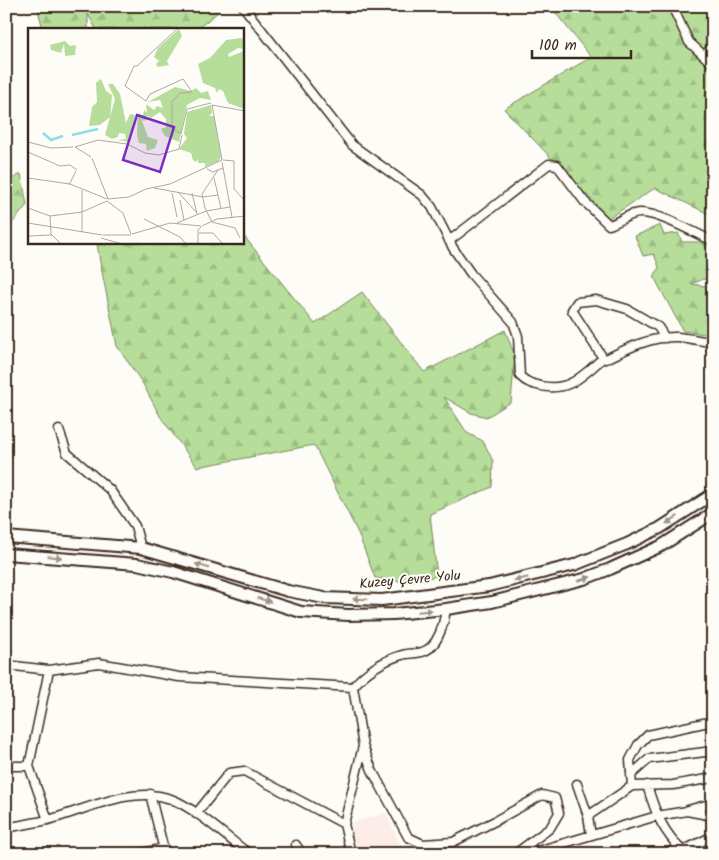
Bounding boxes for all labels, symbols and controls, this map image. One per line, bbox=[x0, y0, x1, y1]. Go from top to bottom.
inset map bbox=[28, 28, 244, 244]
scale bar bbox=[532, 28, 630, 60]
text: 100 m bbox=[539, 34, 577, 58]
one-way arrow bbox=[665, 515, 678, 525]
one-way arrow bbox=[47, 553, 63, 561]
one-way arrow bbox=[194, 561, 209, 569]
street label: Kuzey Çevre Yolu bbox=[359, 565, 462, 595]
one-way arrow bbox=[576, 574, 591, 582]
one-way arrow bbox=[514, 575, 529, 583]
one-way arrow bbox=[352, 595, 368, 603]
one-way arrow bbox=[257, 597, 272, 605]
one-way arrow bbox=[417, 607, 433, 615]

